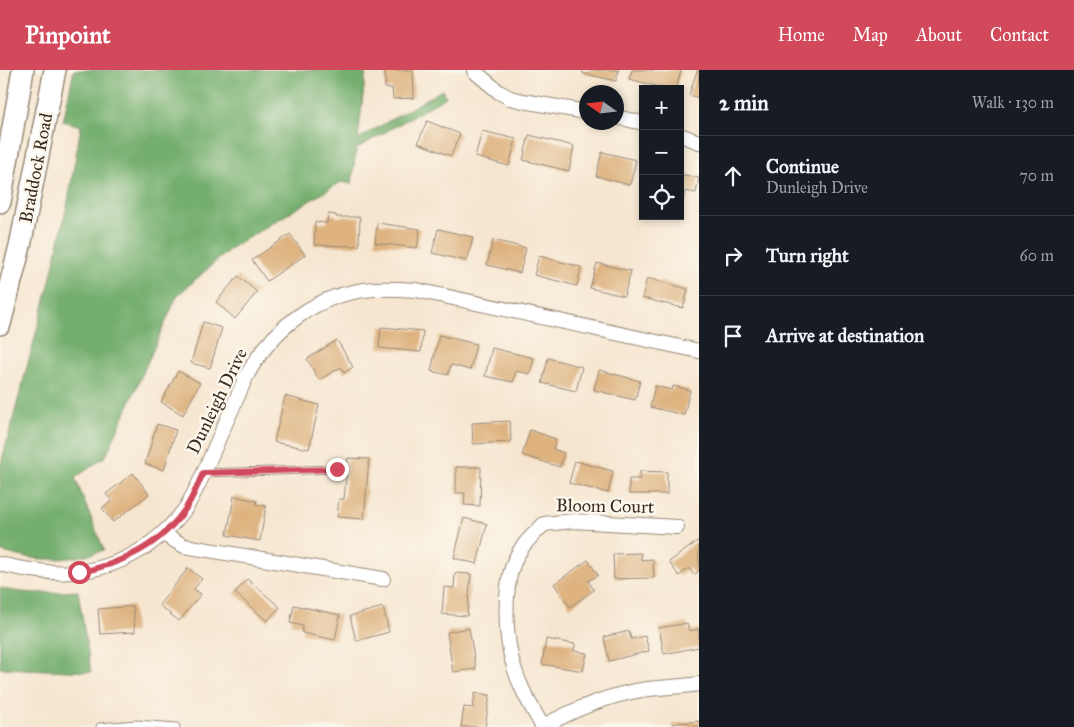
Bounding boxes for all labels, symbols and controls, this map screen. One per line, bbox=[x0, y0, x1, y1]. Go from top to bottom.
text: Pinpoint bbox=[25, 20, 111, 50]
text: Home bbox=[778, 24, 825, 46]
text: Map bbox=[853, 24, 888, 46]
text: About bbox=[916, 24, 962, 46]
text: Contact bbox=[990, 24, 1049, 46]
north arrow bbox=[579, 85, 624, 130]
map controls bbox=[639, 85, 684, 220]
button: + bbox=[639, 85, 684, 130]
text: 2 min bbox=[719, 90, 769, 116]
text: Walk · 130 m bbox=[972, 93, 1054, 112]
street label: Braddock Road bbox=[15, 111, 57, 225]
button: − bbox=[639, 130, 684, 175]
text: Continue bbox=[766, 155, 839, 178]
icon: ahead bbox=[719, 162, 747, 190]
text: 70 m bbox=[1019, 166, 1054, 185]
button: locate bbox=[639, 175, 684, 220]
text: Dunleigh Drive bbox=[766, 178, 868, 197]
icon: right bbox=[719, 242, 747, 270]
text: Turn right bbox=[766, 244, 849, 267]
text: 60 m bbox=[1020, 246, 1054, 265]
icon: arrive bbox=[719, 322, 747, 350]
text: Arrive at destination bbox=[766, 324, 924, 347]
street label: Dunleigh Drive bbox=[182, 345, 253, 458]
route end bbox=[326, 458, 349, 481]
street label: Bloom Court bbox=[556, 494, 655, 518]
route start bbox=[68, 561, 91, 584]

